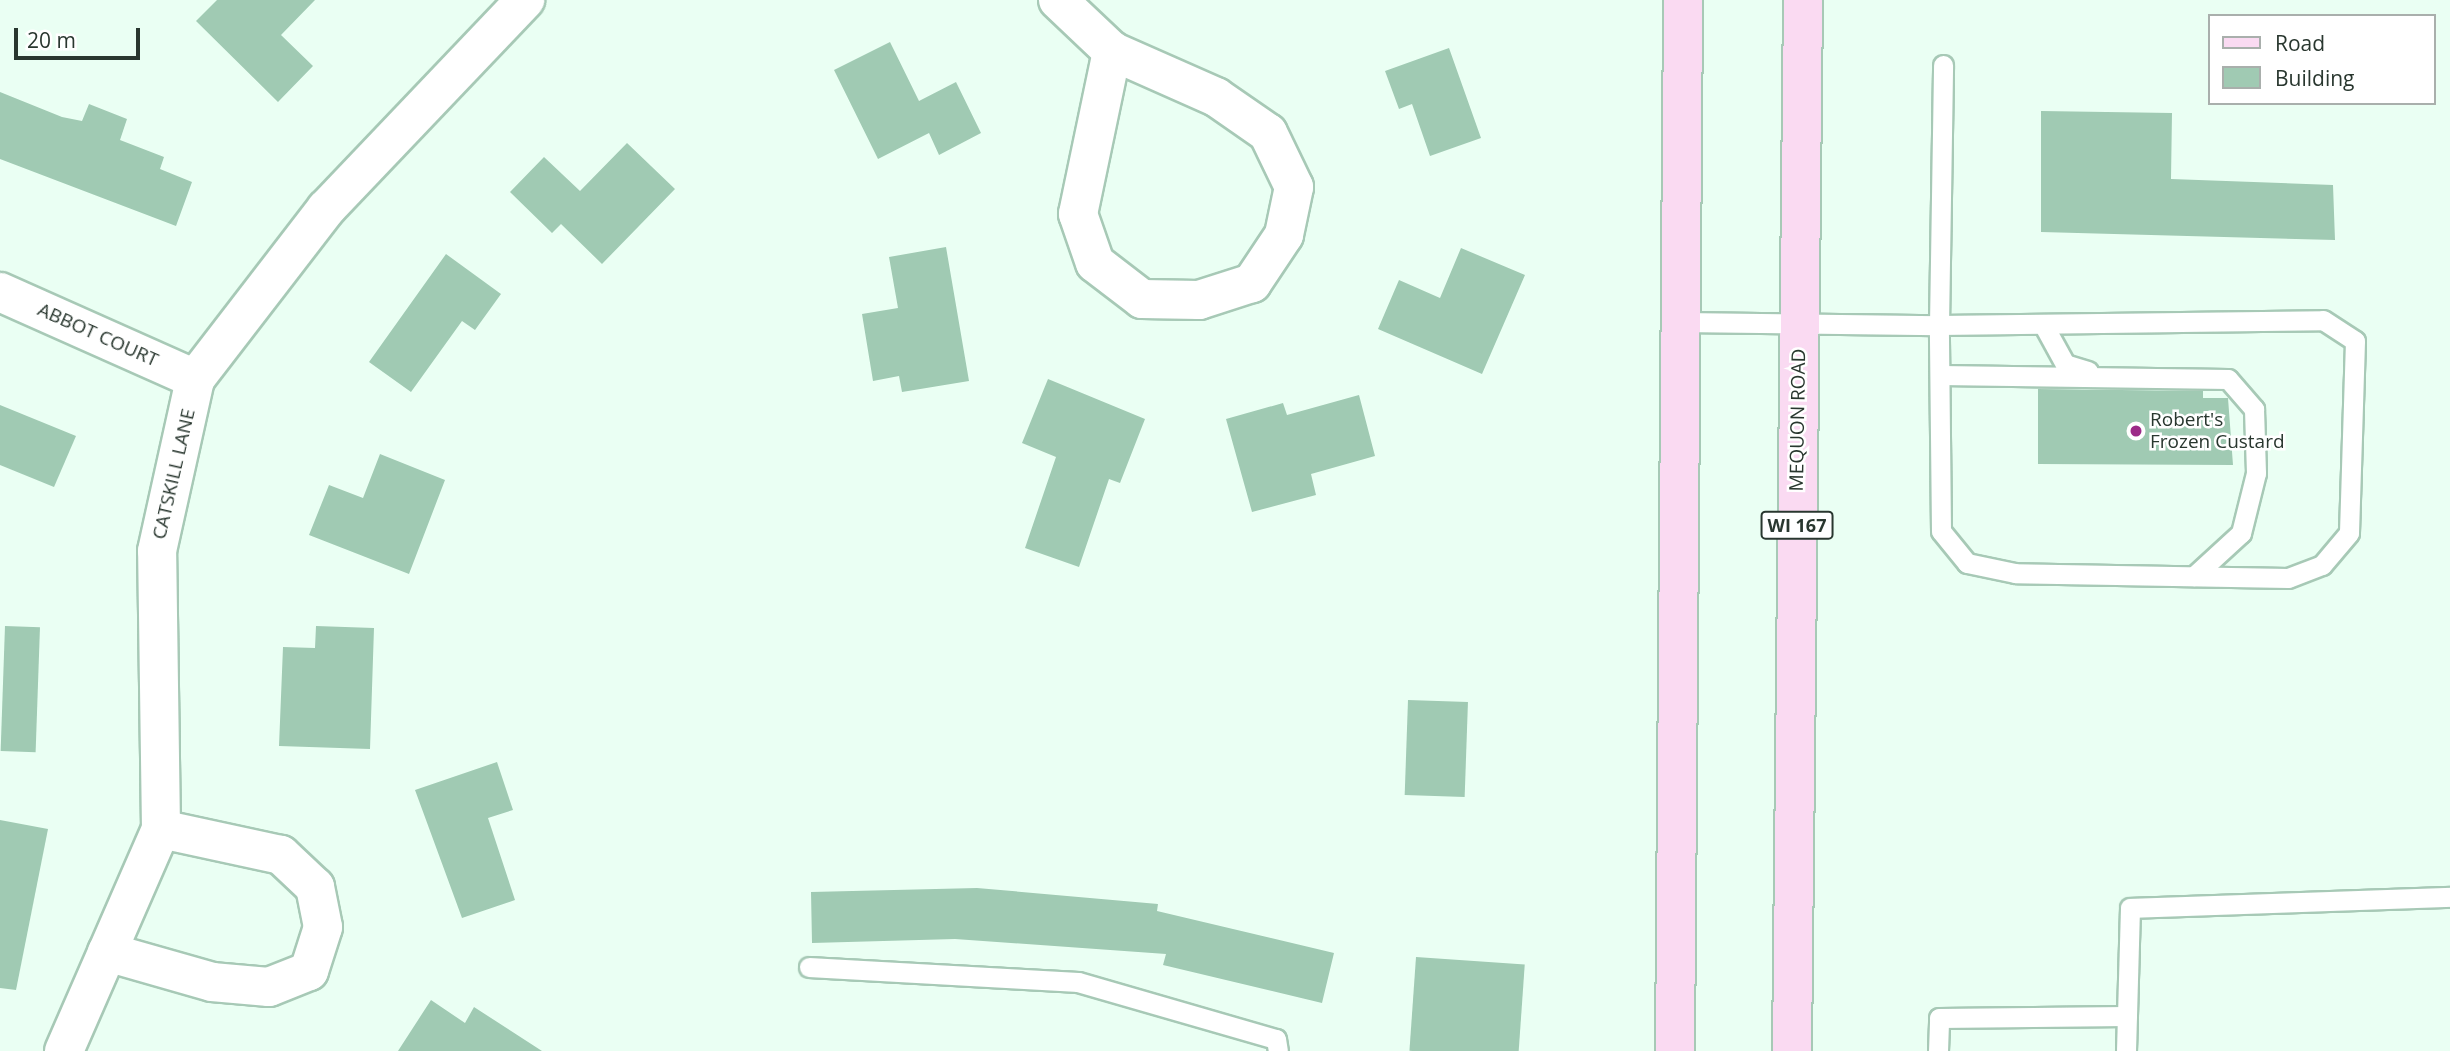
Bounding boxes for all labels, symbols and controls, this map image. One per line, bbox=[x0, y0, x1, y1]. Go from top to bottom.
scale bar bbox=[18, 14, 144, 58]
legend bbox=[2208, 14, 2436, 105]
text: 20 m bbox=[27, 26, 76, 54]
text: Road bbox=[2275, 29, 2325, 57]
text: Building bbox=[2275, 64, 2354, 92]
street label: ABBOT COURT bbox=[34, 298, 162, 372]
street label: MEQUON ROAD bbox=[1785, 349, 1811, 491]
street label: CATSKILL LANE bbox=[148, 406, 200, 542]
place label: Robert's Frozen Custard bbox=[2150, 409, 2285, 453]
marker: Robert's Frozen Custard bbox=[2128, 423, 2144, 439]
road number: WI 167 bbox=[1760, 510, 1834, 540]

